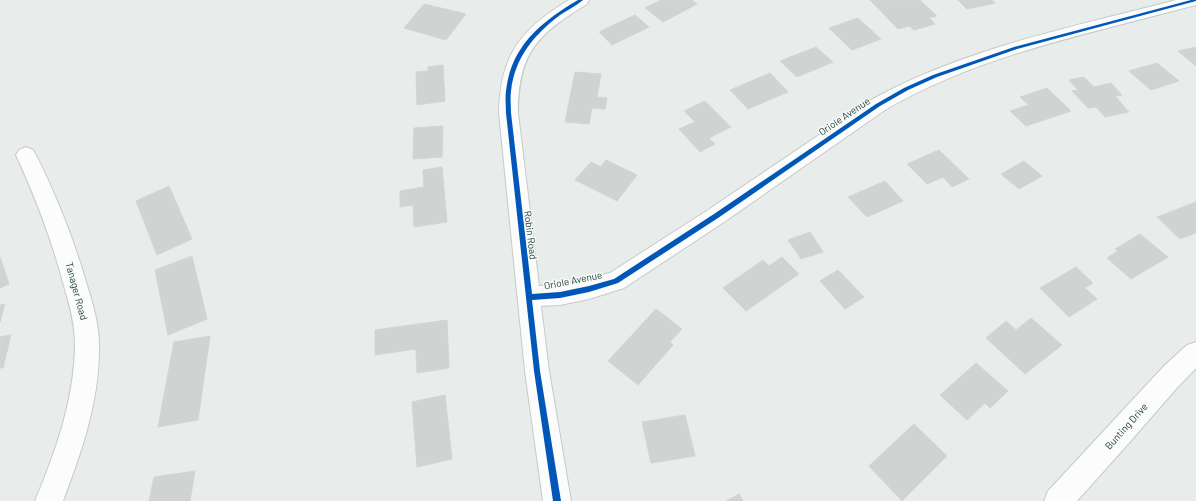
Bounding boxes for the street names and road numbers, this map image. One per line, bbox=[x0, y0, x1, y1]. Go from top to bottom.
street label: Oriole Avenue bbox=[816, 94, 872, 138]
street label: Robin Road bbox=[522, 210, 540, 260]
street label: Tanager Road bbox=[63, 261, 91, 321]
street label: Oriole Avenue bbox=[543, 268, 603, 292]
street label: Bunting Drive bbox=[1102, 400, 1150, 452]

